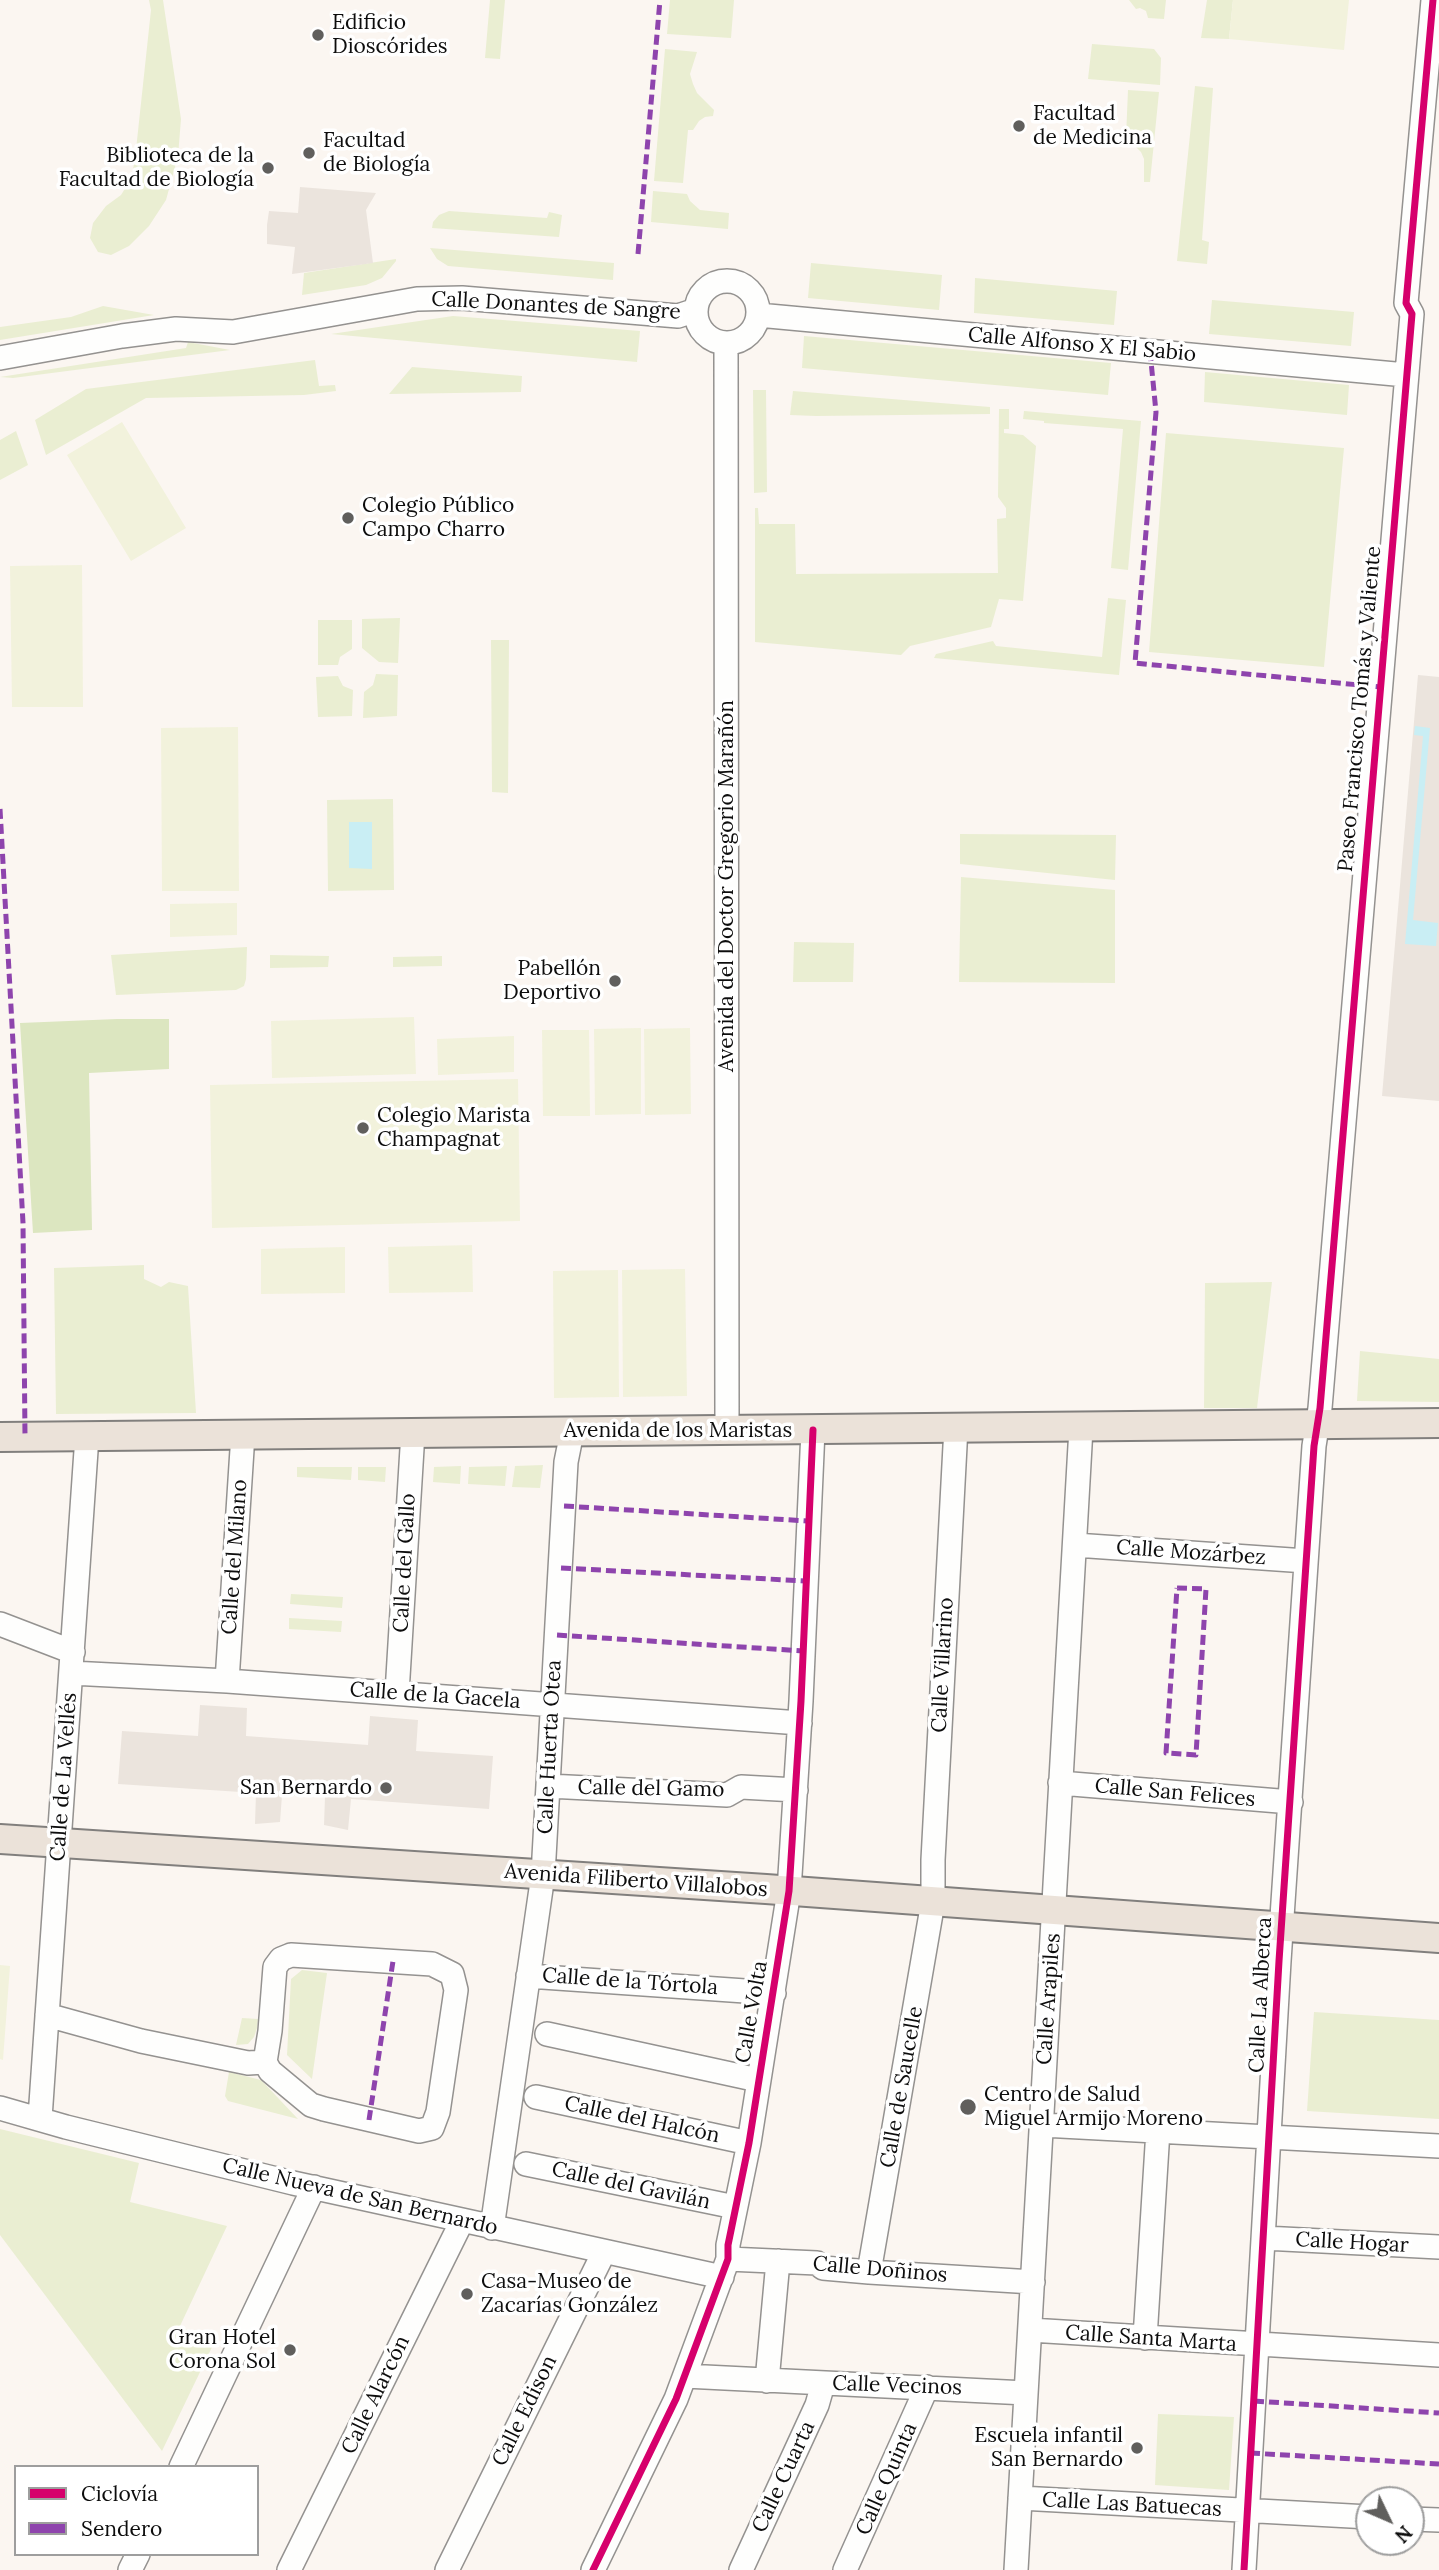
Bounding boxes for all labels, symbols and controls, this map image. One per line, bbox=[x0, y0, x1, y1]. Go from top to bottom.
place label: Edificio Dioscórides bbox=[332, 10, 448, 60]
marker: Edificio Dioscórides bbox=[310, 27, 326, 43]
place label: Facultad de Medicina bbox=[1033, 101, 1152, 151]
marker: Facultad de Medicina bbox=[1011, 118, 1027, 134]
place label: Facultad de Biología bbox=[323, 128, 430, 178]
place label: Biblioteca de la Facultad de Biología bbox=[59, 143, 254, 193]
marker: Facultad de Biología bbox=[301, 145, 317, 161]
marker: Biblioteca de la Facultad de Biología bbox=[260, 160, 276, 176]
street label: Calle Donantes de Sangre bbox=[431, 287, 681, 325]
street label: Calle Alfonso X El Sabio bbox=[967, 322, 1197, 368]
place label: Colegio Público Campo Charro bbox=[362, 493, 514, 543]
marker: Colegio Público Campo Charro bbox=[340, 510, 356, 526]
street label: Paseo Francisco Tomás y Valiente bbox=[1333, 545, 1387, 873]
street label: Avenida del Doctor Gregorio Marañón bbox=[714, 700, 740, 1072]
place label: Pabellón Deportivo bbox=[503, 956, 601, 1006]
marker: Pabellón Deportivo bbox=[607, 973, 623, 989]
place label: Colegio Marista Champagnat bbox=[377, 1103, 531, 1153]
marker: Colegio Marista Champagnat bbox=[355, 1120, 371, 1136]
street label: Avenida de los Maristas bbox=[564, 1418, 792, 1444]
street label: Calle del Milano bbox=[217, 1478, 253, 1636]
street label: Calle del Gallo bbox=[389, 1493, 421, 1633]
street label: Calle Mozárbez bbox=[1115, 1535, 1267, 1571]
street label: Calle Villarino bbox=[927, 1597, 959, 1733]
street label: Calle Huerta Otea bbox=[533, 1659, 567, 1835]
street label: Calle de la Gacela bbox=[349, 1677, 521, 1715]
street label: Calle de La Vellés bbox=[46, 1692, 82, 1862]
street label: Calle San Felices bbox=[1094, 1773, 1256, 1813]
place label: San Bernardo bbox=[240, 1775, 372, 1801]
street label: Calle del Gamo bbox=[577, 1775, 725, 1803]
marker: San Bernardo bbox=[378, 1780, 394, 1796]
street label: Avenida Filiberto Villalobos bbox=[504, 1859, 768, 1903]
street label: Calle La Alberca bbox=[1244, 1916, 1278, 2074]
street label: Calle Arapiles bbox=[1032, 1932, 1066, 2066]
street label: Calle Volta bbox=[731, 1959, 773, 2065]
street label: Calle de la Tórtola bbox=[541, 1963, 719, 2001]
street label: Calle de Saucelle bbox=[875, 2004, 929, 2170]
place label: Centro de Salud Miguel Armijo Moreno bbox=[984, 2082, 1203, 2132]
street label: Calle del Halcón bbox=[562, 2091, 722, 2149]
marker: Centro de Salud Miguel Armijo Moreno bbox=[958, 2097, 978, 2117]
street label: Calle Nueva de San Bernardo bbox=[220, 2153, 500, 2241]
street label: Calle del Gavilán bbox=[549, 2157, 713, 2215]
street label: Calle Hogar bbox=[1295, 2227, 1409, 2259]
street label: Calle Doñinos bbox=[812, 2252, 948, 2288]
place label: Casa-Museo de Zacarías González bbox=[481, 2269, 658, 2319]
marker: Casa-Museo de Zacarías González bbox=[459, 2286, 475, 2302]
street label: Calle Santa Marta bbox=[1064, 2320, 1238, 2358]
place label: Gran Hotel Corona Sol bbox=[169, 2325, 276, 2375]
street label: Calle Alarcón bbox=[336, 2332, 416, 2458]
marker: Gran Hotel Corona Sol bbox=[282, 2342, 298, 2358]
street label: Calle Edison bbox=[487, 2351, 563, 2471]
street label: Calle Vecinos bbox=[832, 2371, 962, 2401]
street label: Calle Cuarta bbox=[747, 2417, 821, 2537]
street label: Calle Quinta bbox=[851, 2419, 923, 2539]
place label: Escuela infantil San Bernardo bbox=[974, 2423, 1123, 2473]
marker: Escuela infantil San Bernardo bbox=[1129, 2440, 1145, 2456]
legend bbox=[14, 2465, 259, 2556]
text: Ciclovía bbox=[81, 2480, 158, 2507]
north arrow bbox=[1355, 2486, 1425, 2556]
street label: Calle Las Batuecas bbox=[1042, 2488, 1222, 2522]
text: Sendero bbox=[81, 2515, 162, 2542]
text: N bbox=[1390, 2521, 1417, 2548]

